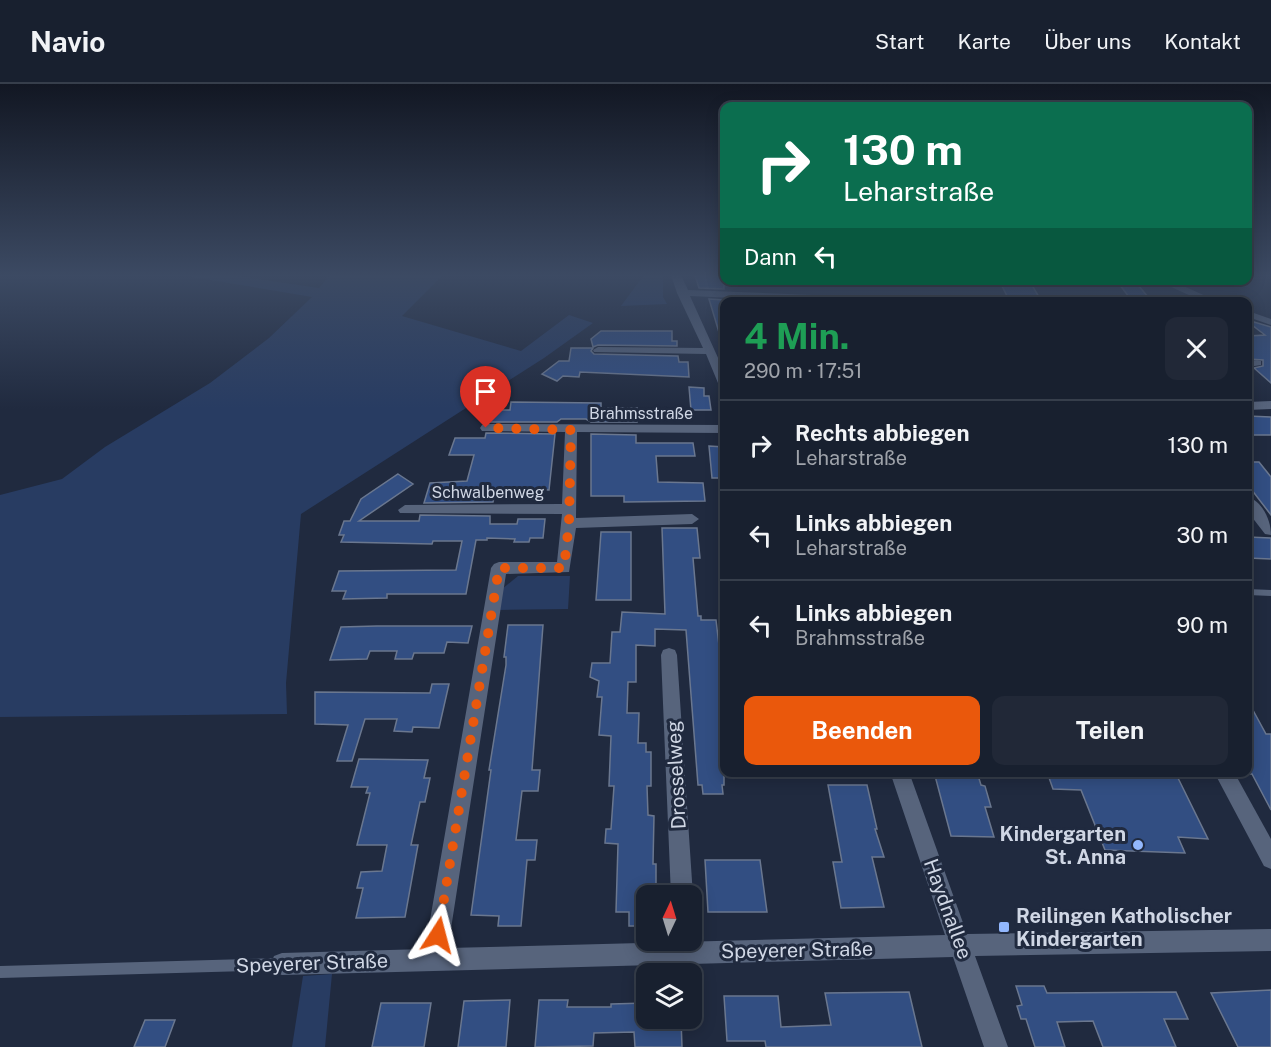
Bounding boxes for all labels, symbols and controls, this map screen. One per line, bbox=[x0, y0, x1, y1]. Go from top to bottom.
text: Navio bbox=[30, 25, 105, 58]
text: Start bbox=[875, 29, 924, 54]
text: Karte bbox=[957, 29, 1011, 54]
text: Über uns bbox=[1044, 29, 1131, 54]
text: Kontakt bbox=[1164, 29, 1241, 54]
text: 130 m bbox=[843, 125, 963, 174]
icon: right bbox=[744, 126, 822, 204]
text: Leharstraße bbox=[843, 175, 994, 207]
icon: left bbox=[809, 240, 842, 273]
text: Dann bbox=[744, 244, 797, 270]
text: 4 Min. bbox=[744, 315, 850, 357]
button: close bbox=[1165, 317, 1228, 380]
text: 290 m · 17:51 bbox=[744, 359, 862, 383]
pin bbox=[460, 366, 511, 428]
icon: arrive bbox=[469, 375, 502, 408]
street label: Brahmsstraße bbox=[589, 404, 693, 423]
text: Rechts abbiegen bbox=[795, 420, 970, 446]
icon: right bbox=[744, 429, 777, 462]
text: 130 m bbox=[1167, 432, 1228, 458]
text: Leharstraße bbox=[795, 446, 907, 470]
street label: Schwalbenweg bbox=[431, 483, 545, 502]
text: Links abbiegen bbox=[795, 510, 952, 536]
icon: left bbox=[744, 519, 777, 552]
text: 30 m bbox=[1176, 522, 1228, 548]
text: Leharstraße bbox=[795, 536, 907, 560]
text: Links abbiegen bbox=[795, 600, 952, 626]
icon: left bbox=[744, 609, 777, 642]
text: 90 m bbox=[1177, 612, 1228, 638]
text: Brahmsstraße bbox=[795, 626, 925, 650]
button: Beenden bbox=[744, 696, 980, 765]
button: Teilen bbox=[992, 696, 1228, 765]
street label: Drosselweg bbox=[661, 720, 691, 830]
place label: Kindergarten St. Anna bbox=[999, 822, 1126, 869]
marker: Kindergarten St. Anna bbox=[1131, 838, 1145, 852]
street label: Haydnallee bbox=[919, 856, 977, 962]
north arrow bbox=[636, 885, 702, 951]
map controls bbox=[636, 885, 702, 1029]
position arrow bbox=[406, 903, 470, 967]
place label: Reilingen Katholischer Kindergarten bbox=[1016, 904, 1232, 951]
marker: Reilingen Katholischer Kindergarten bbox=[997, 920, 1011, 934]
street label: Speyerer Straße bbox=[721, 937, 873, 963]
street label: Speyerer Straße bbox=[235, 948, 389, 978]
button: layers bbox=[636, 963, 702, 1029]

